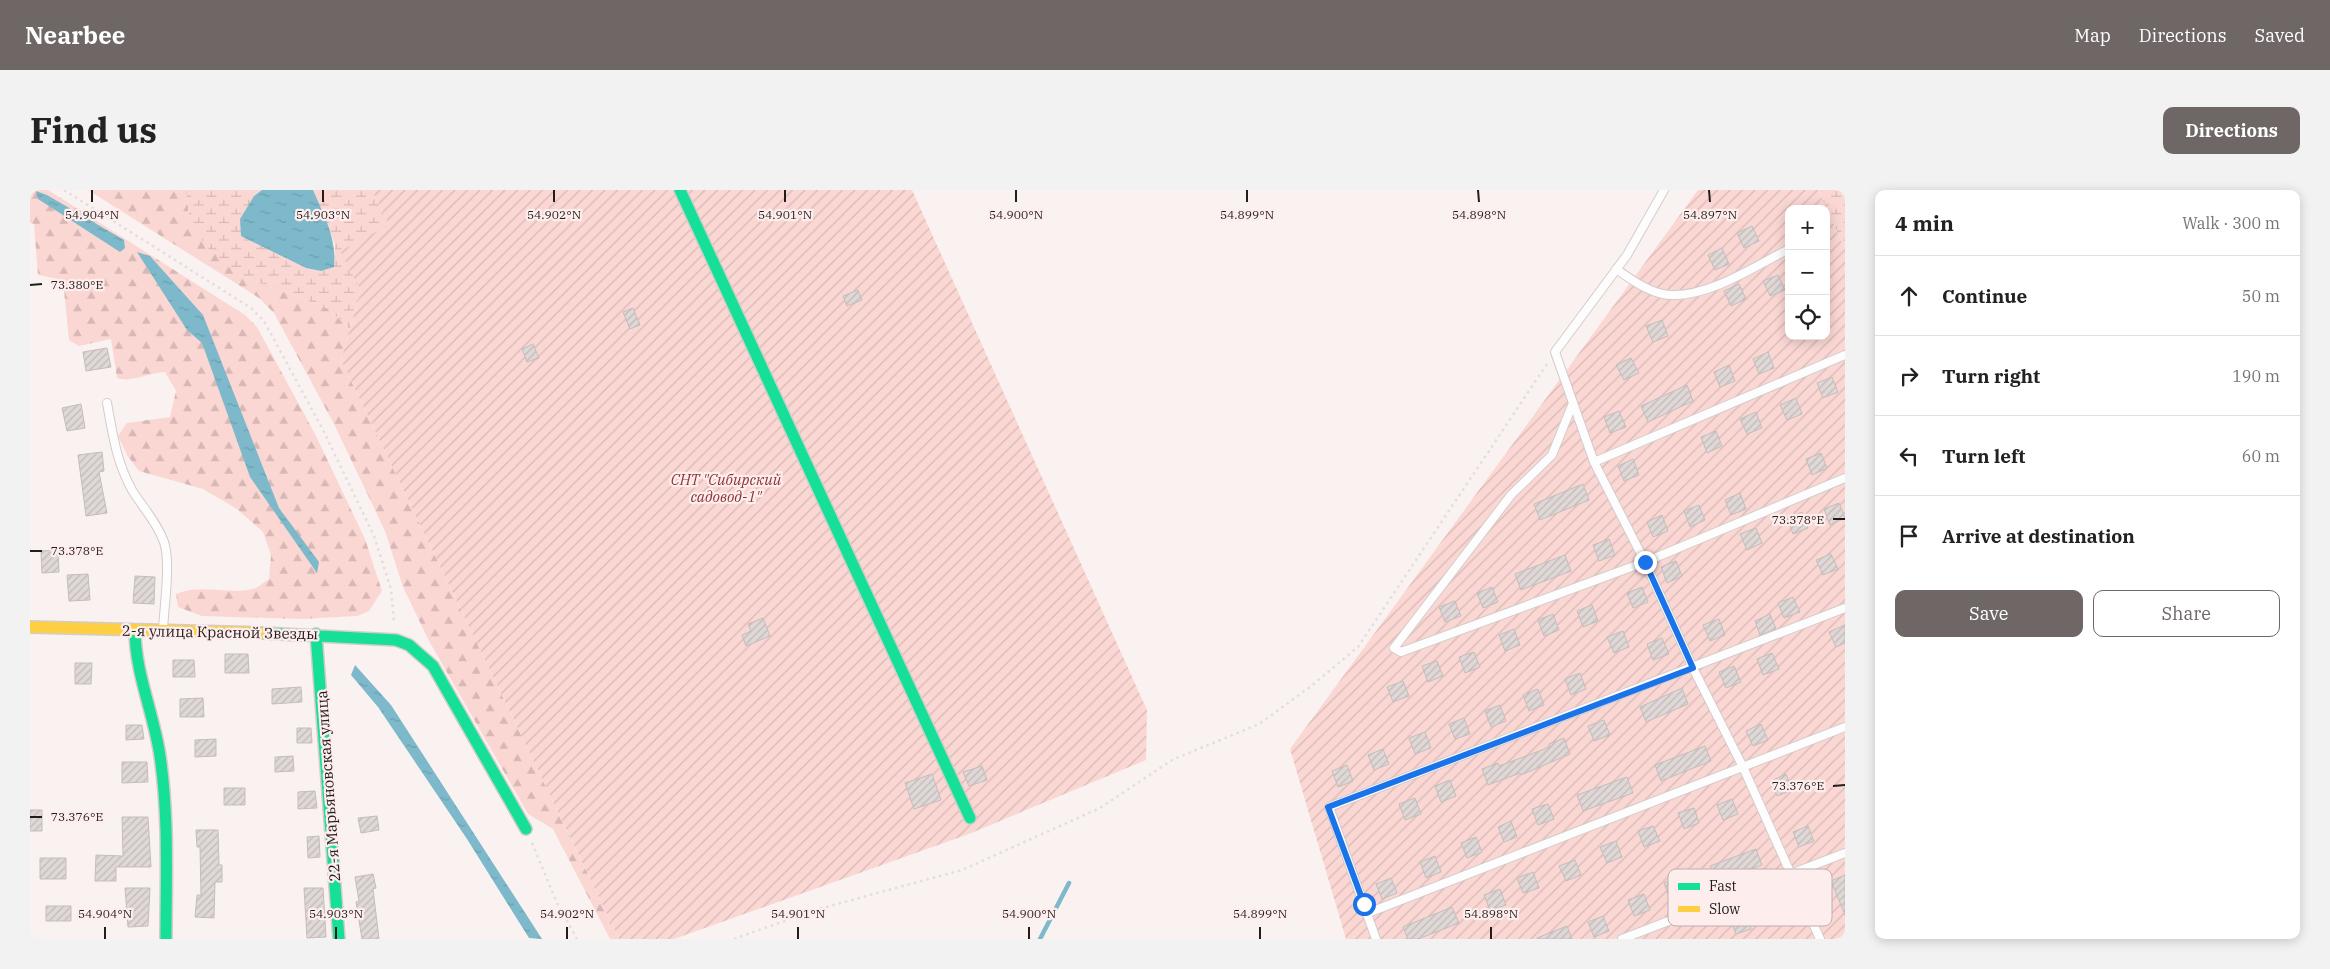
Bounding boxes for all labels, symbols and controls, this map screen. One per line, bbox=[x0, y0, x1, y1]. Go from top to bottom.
text: Nearbee bbox=[25, 19, 125, 51]
text: Map bbox=[2074, 24, 2111, 47]
text: Directions bbox=[2139, 24, 2227, 47]
text: Saved bbox=[2255, 24, 2305, 47]
text: Find us bbox=[30, 107, 157, 153]
button: Directions bbox=[2163, 107, 2300, 154]
map controls bbox=[1785, 205, 1830, 340]
button: + bbox=[1785, 205, 1830, 250]
text: 54.904°N bbox=[65, 207, 119, 222]
text: 54.903°N bbox=[296, 207, 350, 222]
text: 54.902°N bbox=[527, 207, 581, 222]
text: 54.901°N bbox=[758, 207, 812, 222]
text: 54.900°N bbox=[989, 207, 1043, 222]
text: 54.899°N bbox=[1220, 207, 1274, 222]
text: 54.898°N bbox=[1452, 207, 1506, 222]
text: 54.897°N bbox=[1683, 207, 1737, 222]
text: 4 min bbox=[1895, 209, 1954, 237]
text: Walk · 300 m bbox=[2182, 213, 2280, 233]
button: − bbox=[1785, 250, 1830, 295]
text: 73.380°E bbox=[51, 277, 103, 292]
icon: ahead bbox=[1895, 282, 1923, 310]
text: Continue bbox=[1942, 284, 2027, 308]
text: 50 m bbox=[2242, 286, 2280, 306]
button: locate bbox=[1785, 295, 1830, 340]
icon: right bbox=[1895, 362, 1923, 390]
text: Turn right bbox=[1942, 364, 2040, 388]
text: 190 m bbox=[2232, 366, 2280, 386]
icon: left bbox=[1895, 442, 1923, 470]
text: Turn left bbox=[1942, 444, 2025, 468]
text: 60 m bbox=[2242, 446, 2280, 466]
park label: СНТ "Сибирский садовод-1" bbox=[671, 470, 782, 506]
text: 73.378°E bbox=[1772, 512, 1824, 527]
icon: arrive bbox=[1895, 522, 1923, 550]
text: Arrive at destination bbox=[1942, 524, 2135, 548]
text: 73.378°E bbox=[51, 543, 103, 558]
route end bbox=[1634, 551, 1657, 574]
button: Save bbox=[1895, 590, 2083, 637]
button: Share bbox=[2093, 590, 2280, 637]
street label: 2-я улица Красной Звезды bbox=[122, 621, 318, 643]
street label: 22-я Марьяновская улица bbox=[312, 690, 344, 882]
text: 73.376°E bbox=[1772, 778, 1824, 793]
text: 73.376°E bbox=[51, 809, 103, 824]
legend bbox=[1668, 869, 1832, 926]
text: Fast bbox=[1709, 877, 1737, 895]
route start bbox=[1353, 893, 1376, 916]
text: Slow bbox=[1709, 900, 1740, 918]
text: 54.904°N bbox=[78, 906, 132, 921]
text: 54.903°N bbox=[309, 906, 363, 921]
text: 54.902°N bbox=[540, 906, 594, 921]
text: 54.901°N bbox=[771, 906, 825, 921]
text: 54.900°N bbox=[1002, 906, 1056, 921]
text: 54.899°N bbox=[1233, 906, 1287, 921]
text: 54.898°N bbox=[1464, 906, 1518, 921]

